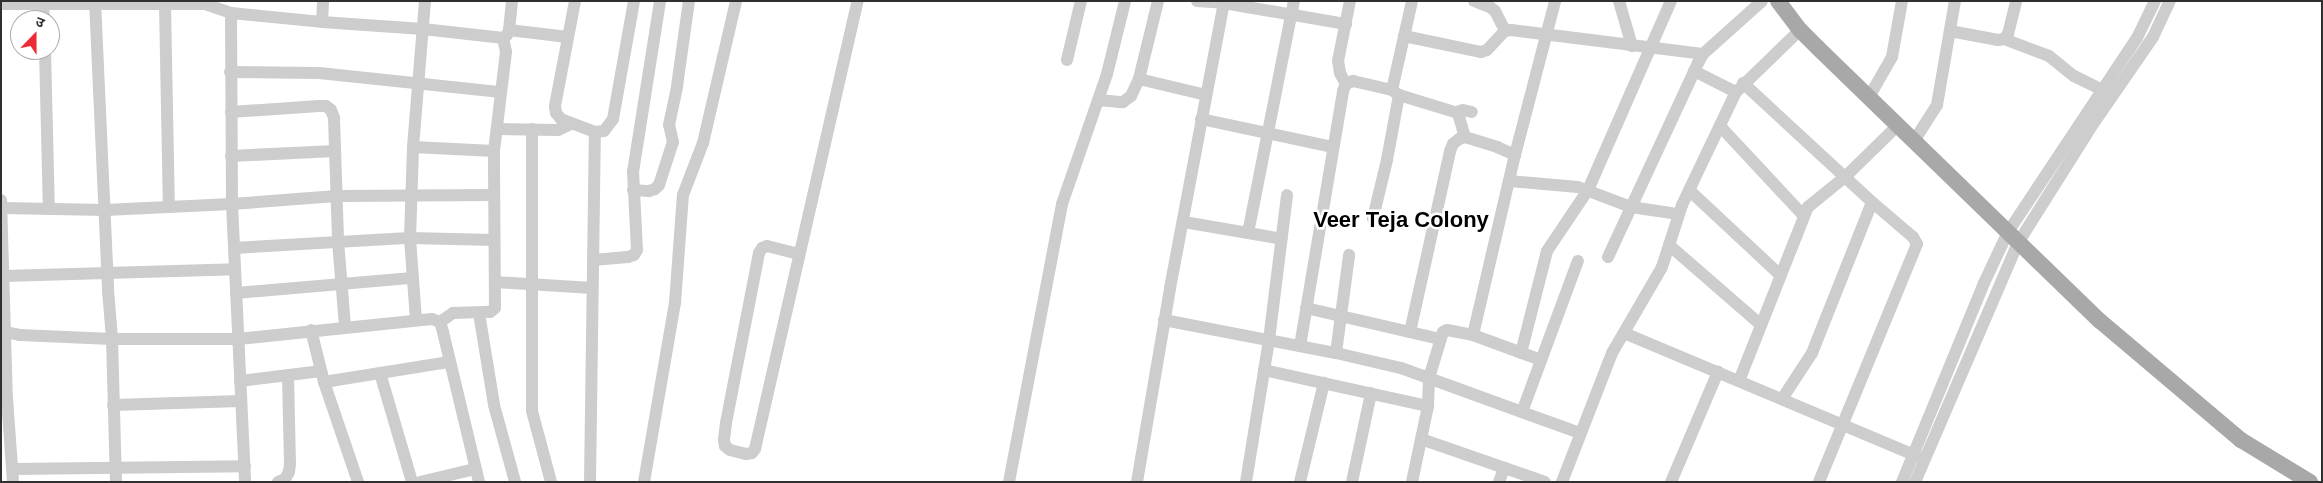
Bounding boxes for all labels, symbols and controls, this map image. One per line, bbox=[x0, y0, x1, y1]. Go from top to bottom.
north arrow bbox=[10, 10, 60, 60]
text: उ bbox=[33, 13, 47, 31]
district label: Veer Teja Colony bbox=[1313, 207, 1489, 233]

